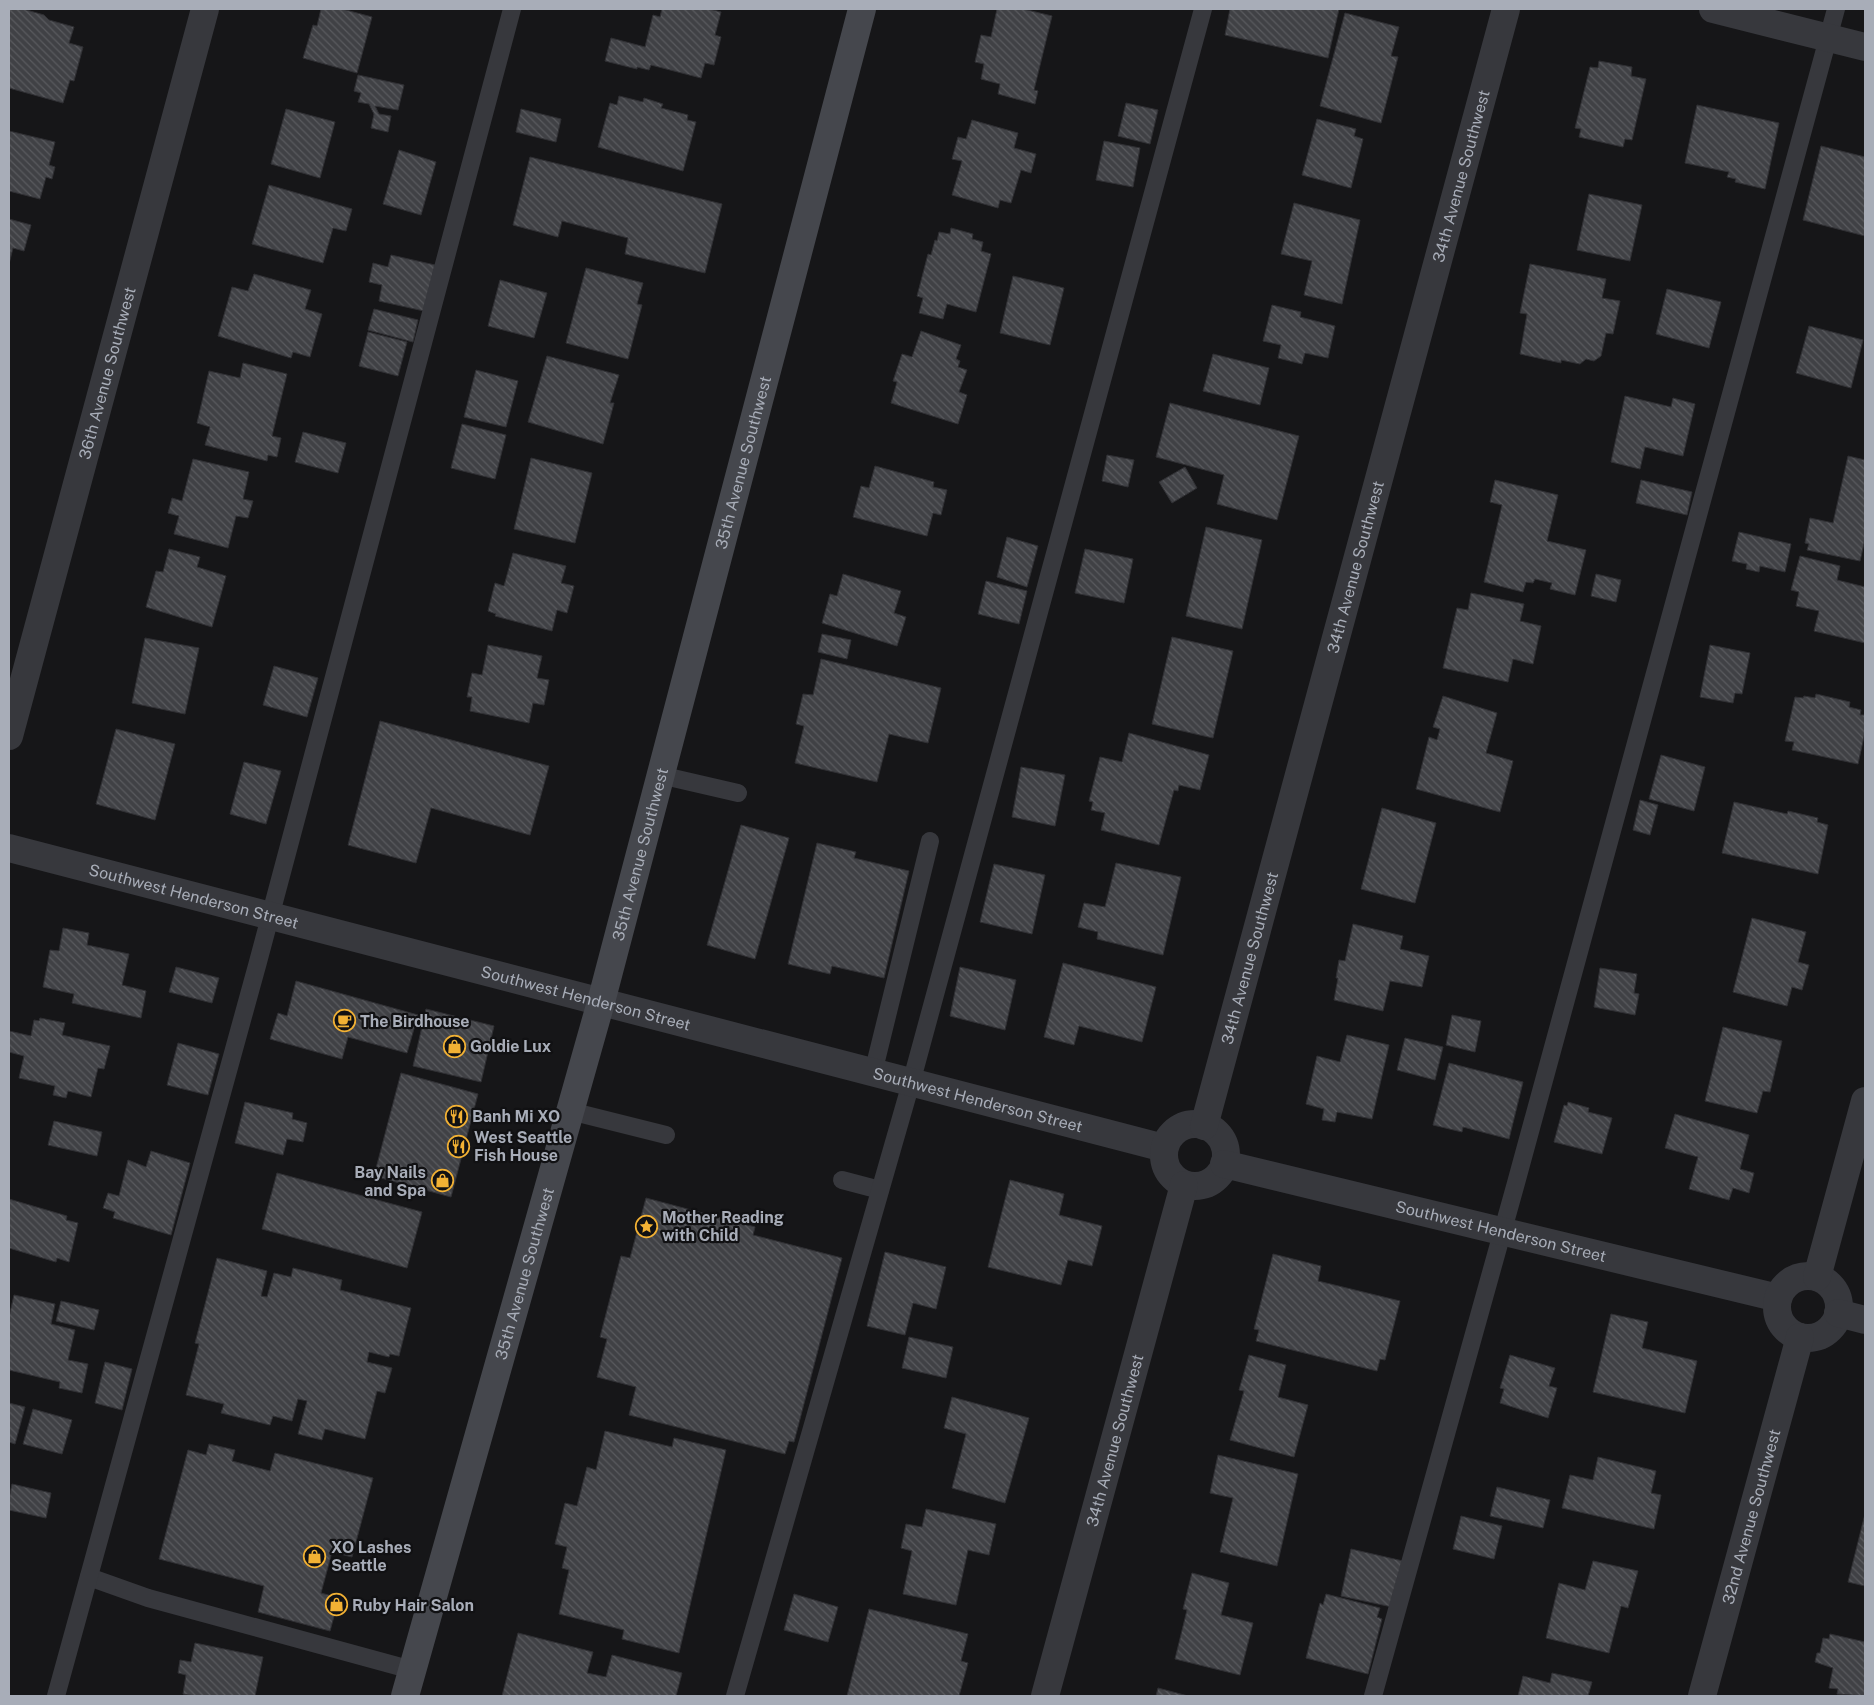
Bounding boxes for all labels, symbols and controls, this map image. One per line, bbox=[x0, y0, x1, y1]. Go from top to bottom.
street label: 34th Avenue Southwest bbox=[1429, 88, 1494, 265]
street label: 36th Avenue Southwest bbox=[75, 285, 140, 461]
street label: 35th Avenue Southwest bbox=[711, 374, 775, 551]
street label: 34th Avenue Southwest bbox=[1323, 479, 1388, 656]
street label: 35th Avenue Southwest bbox=[608, 766, 672, 943]
street label: Southwest Henderson Street bbox=[87, 860, 301, 933]
street label: 34th Avenue Southwest bbox=[1217, 870, 1282, 1047]
street label: Southwest Henderson Street bbox=[479, 962, 693, 1035]
cafe icon: The Birdhouse bbox=[332, 1009, 356, 1033]
place label: The Birdhouse bbox=[360, 1012, 470, 1031]
shop icon: Goldie Lux bbox=[442, 1034, 466, 1058]
place label: Goldie Lux bbox=[470, 1037, 552, 1056]
street label: Southwest Henderson Street bbox=[871, 1064, 1085, 1136]
restaurant icon: Banh Mi XO bbox=[444, 1104, 468, 1128]
place label: Banh Mi XO bbox=[472, 1107, 560, 1126]
place label: West Seattle Fish House bbox=[474, 1128, 572, 1165]
restaurant icon: West Seattle Fish House bbox=[446, 1134, 470, 1158]
place label: Bay Nails and Spa bbox=[354, 1163, 426, 1200]
shop icon: Bay Nails and Spa bbox=[430, 1169, 454, 1193]
street label: 35th Avenue Southwest bbox=[491, 1185, 558, 1362]
street label: Southwest Henderson Street bbox=[1394, 1197, 1608, 1266]
place label: Mother Reading with Child bbox=[662, 1208, 784, 1245]
place icon: Mother Reading with Child bbox=[634, 1214, 658, 1238]
street label: 34th Avenue Southwest bbox=[1083, 1352, 1148, 1529]
street label: 32nd Avenue Southwest bbox=[1718, 1427, 1784, 1606]
place label: XO Lashes Seattle bbox=[331, 1538, 411, 1575]
shop icon: XO Lashes Seattle bbox=[303, 1544, 327, 1568]
shop icon: Ruby Hair Salon bbox=[324, 1593, 348, 1617]
place label: Ruby Hair Salon bbox=[352, 1596, 474, 1615]

